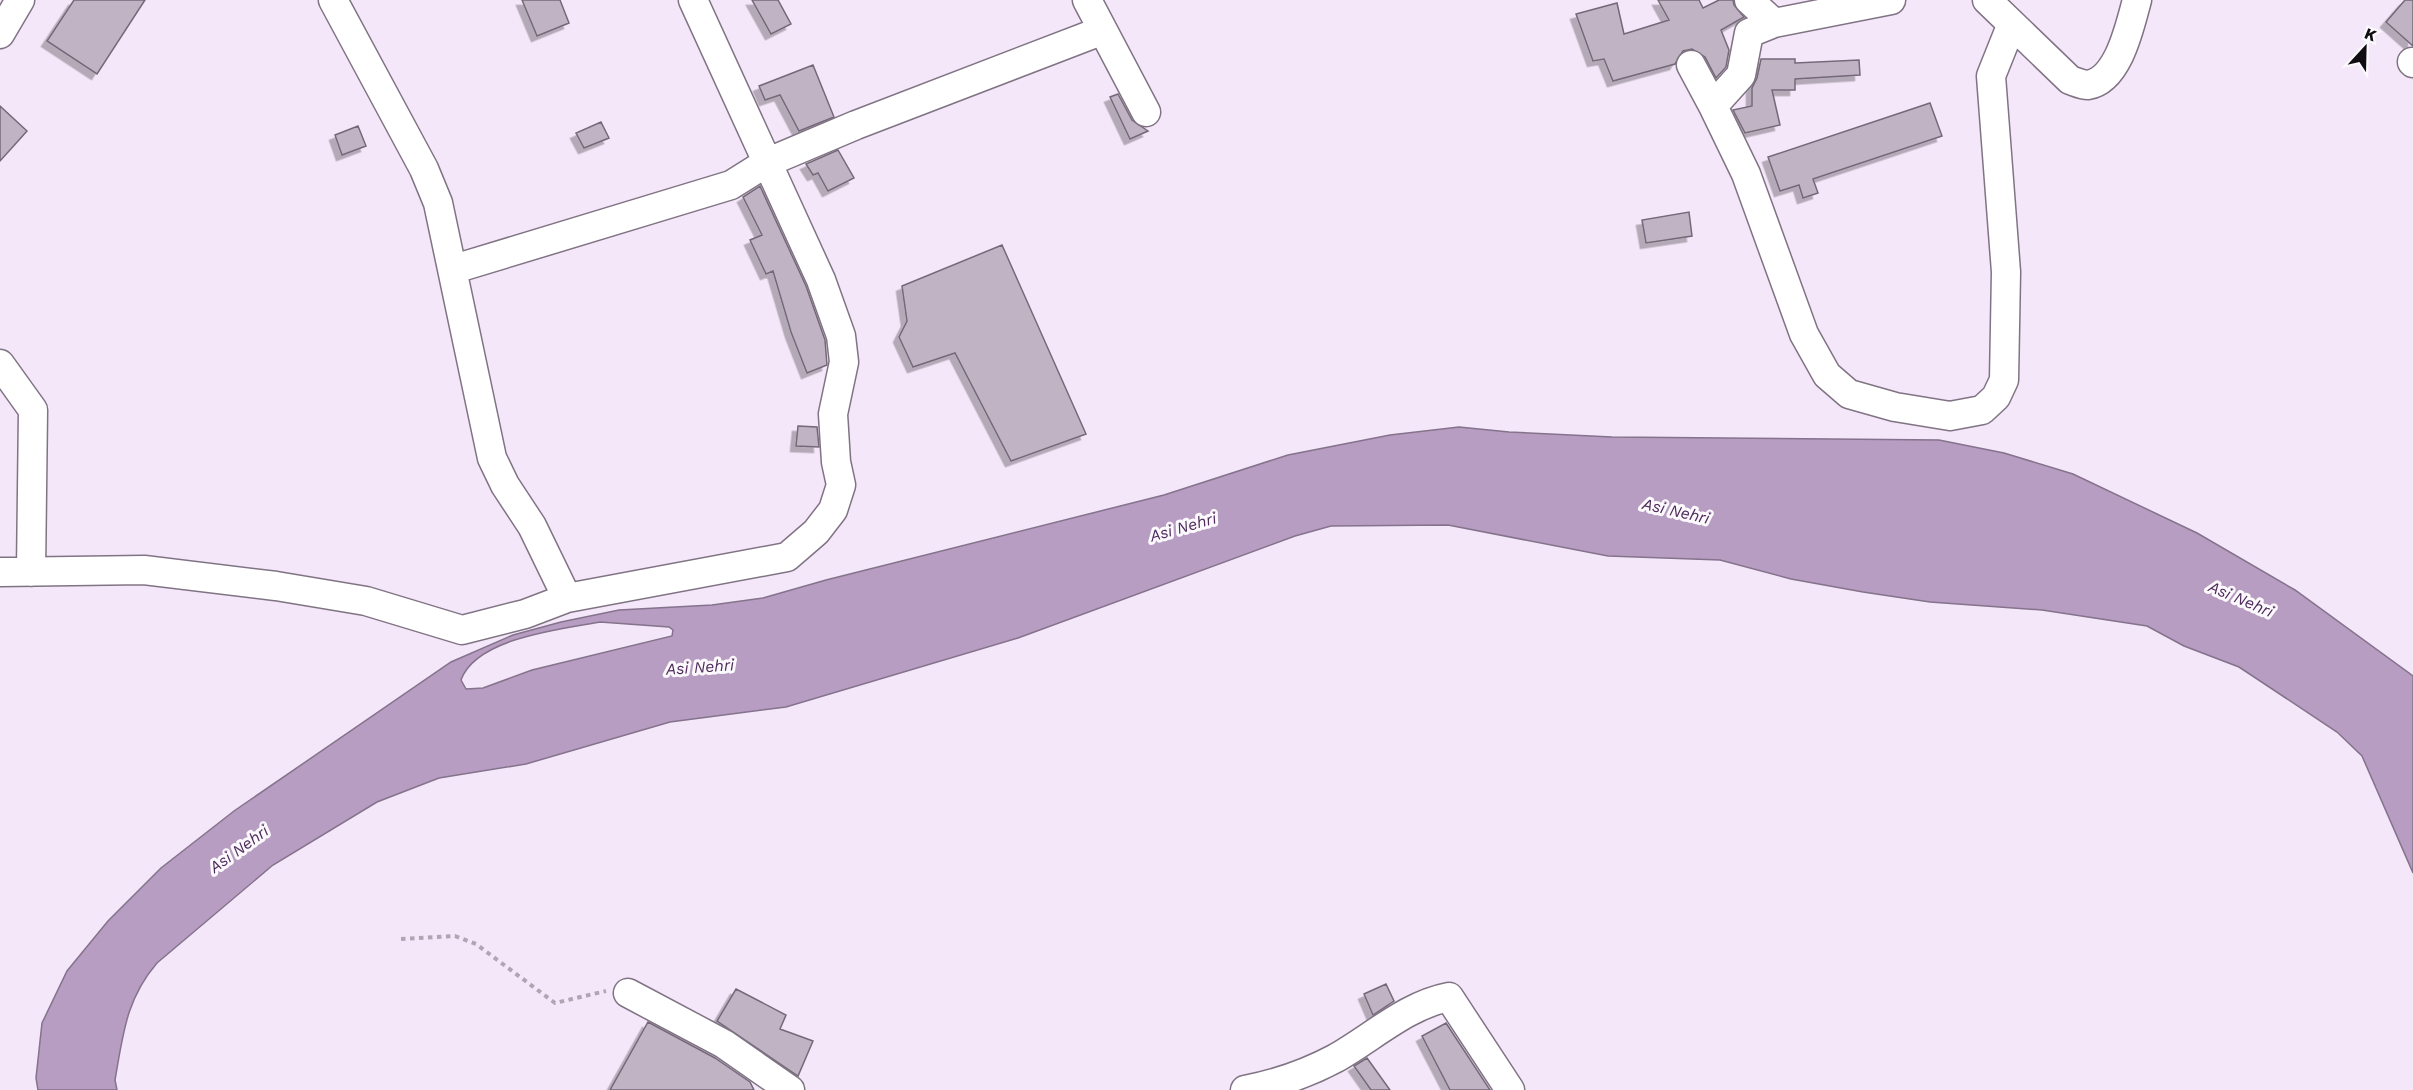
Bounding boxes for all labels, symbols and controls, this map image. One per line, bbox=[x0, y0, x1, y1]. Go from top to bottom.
north arrow bbox=[2335, 18, 2395, 78]
text: K bbox=[2362, 24, 2379, 45]
water label: Asi Nehri bbox=[1640, 494, 1712, 528]
water label: Asi Nehri bbox=[1147, 508, 1219, 546]
water label: Asi Nehri bbox=[2205, 577, 2277, 621]
water label: Asi Nehri bbox=[664, 655, 736, 679]
water label: Asi Nehri bbox=[205, 821, 273, 877]

